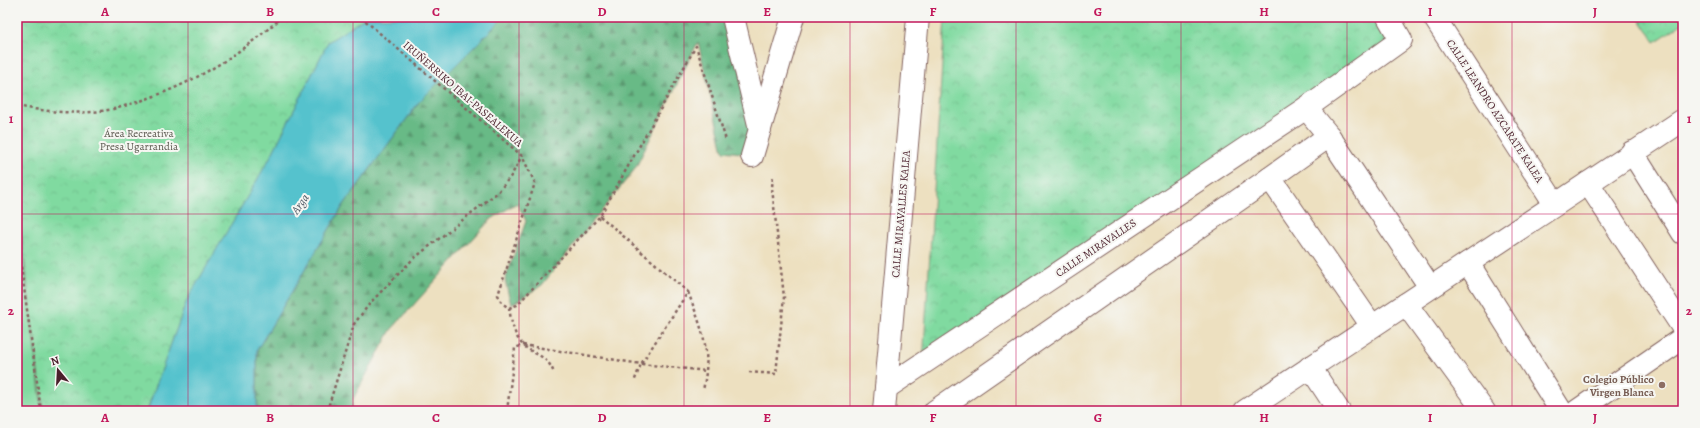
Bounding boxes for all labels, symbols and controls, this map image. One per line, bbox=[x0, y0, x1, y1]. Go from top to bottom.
text: A bbox=[100, 3, 110, 20]
text: B bbox=[266, 3, 274, 20]
text: C bbox=[432, 3, 440, 20]
text: D bbox=[597, 3, 607, 20]
text: E bbox=[763, 3, 771, 20]
text: F bbox=[930, 3, 937, 20]
text: G bbox=[1094, 3, 1102, 20]
text: H bbox=[1259, 3, 1269, 20]
text: I bbox=[1428, 3, 1433, 20]
text: J bbox=[1593, 3, 1597, 20]
street label: CALLE LEANDRO AZCARATE KALEA bbox=[1443, 36, 1547, 186]
street label: IRUÑERRIKO IBAI-PASEALEKUA bbox=[400, 38, 527, 151]
text: 1 bbox=[9, 110, 14, 127]
text: 1 bbox=[1687, 110, 1692, 127]
park label: Área Recreativa Presa Ugarrandia bbox=[100, 126, 179, 154]
street label: CALLE MIRAVALLES KALEA bbox=[888, 149, 914, 278]
water label: Arga bbox=[287, 190, 313, 218]
street label: CALLE MIRAVALLES bbox=[1053, 215, 1139, 281]
text: 2 bbox=[8, 302, 15, 319]
text: 2 bbox=[1686, 302, 1693, 319]
north arrow bbox=[38, 350, 78, 390]
text: N bbox=[49, 353, 61, 369]
place label: Colegio Público Virgen Blanca bbox=[1583, 372, 1655, 400]
marker: Colegio Público Virgen Blanca bbox=[1657, 380, 1667, 390]
text: A bbox=[100, 409, 110, 426]
text: B bbox=[266, 409, 274, 426]
text: C bbox=[432, 409, 440, 426]
text: D bbox=[597, 409, 607, 426]
text: E bbox=[763, 409, 771, 426]
text: F bbox=[930, 409, 937, 426]
text: G bbox=[1094, 409, 1102, 426]
text: H bbox=[1259, 409, 1269, 426]
text: I bbox=[1428, 409, 1433, 426]
text: J bbox=[1593, 409, 1597, 426]

